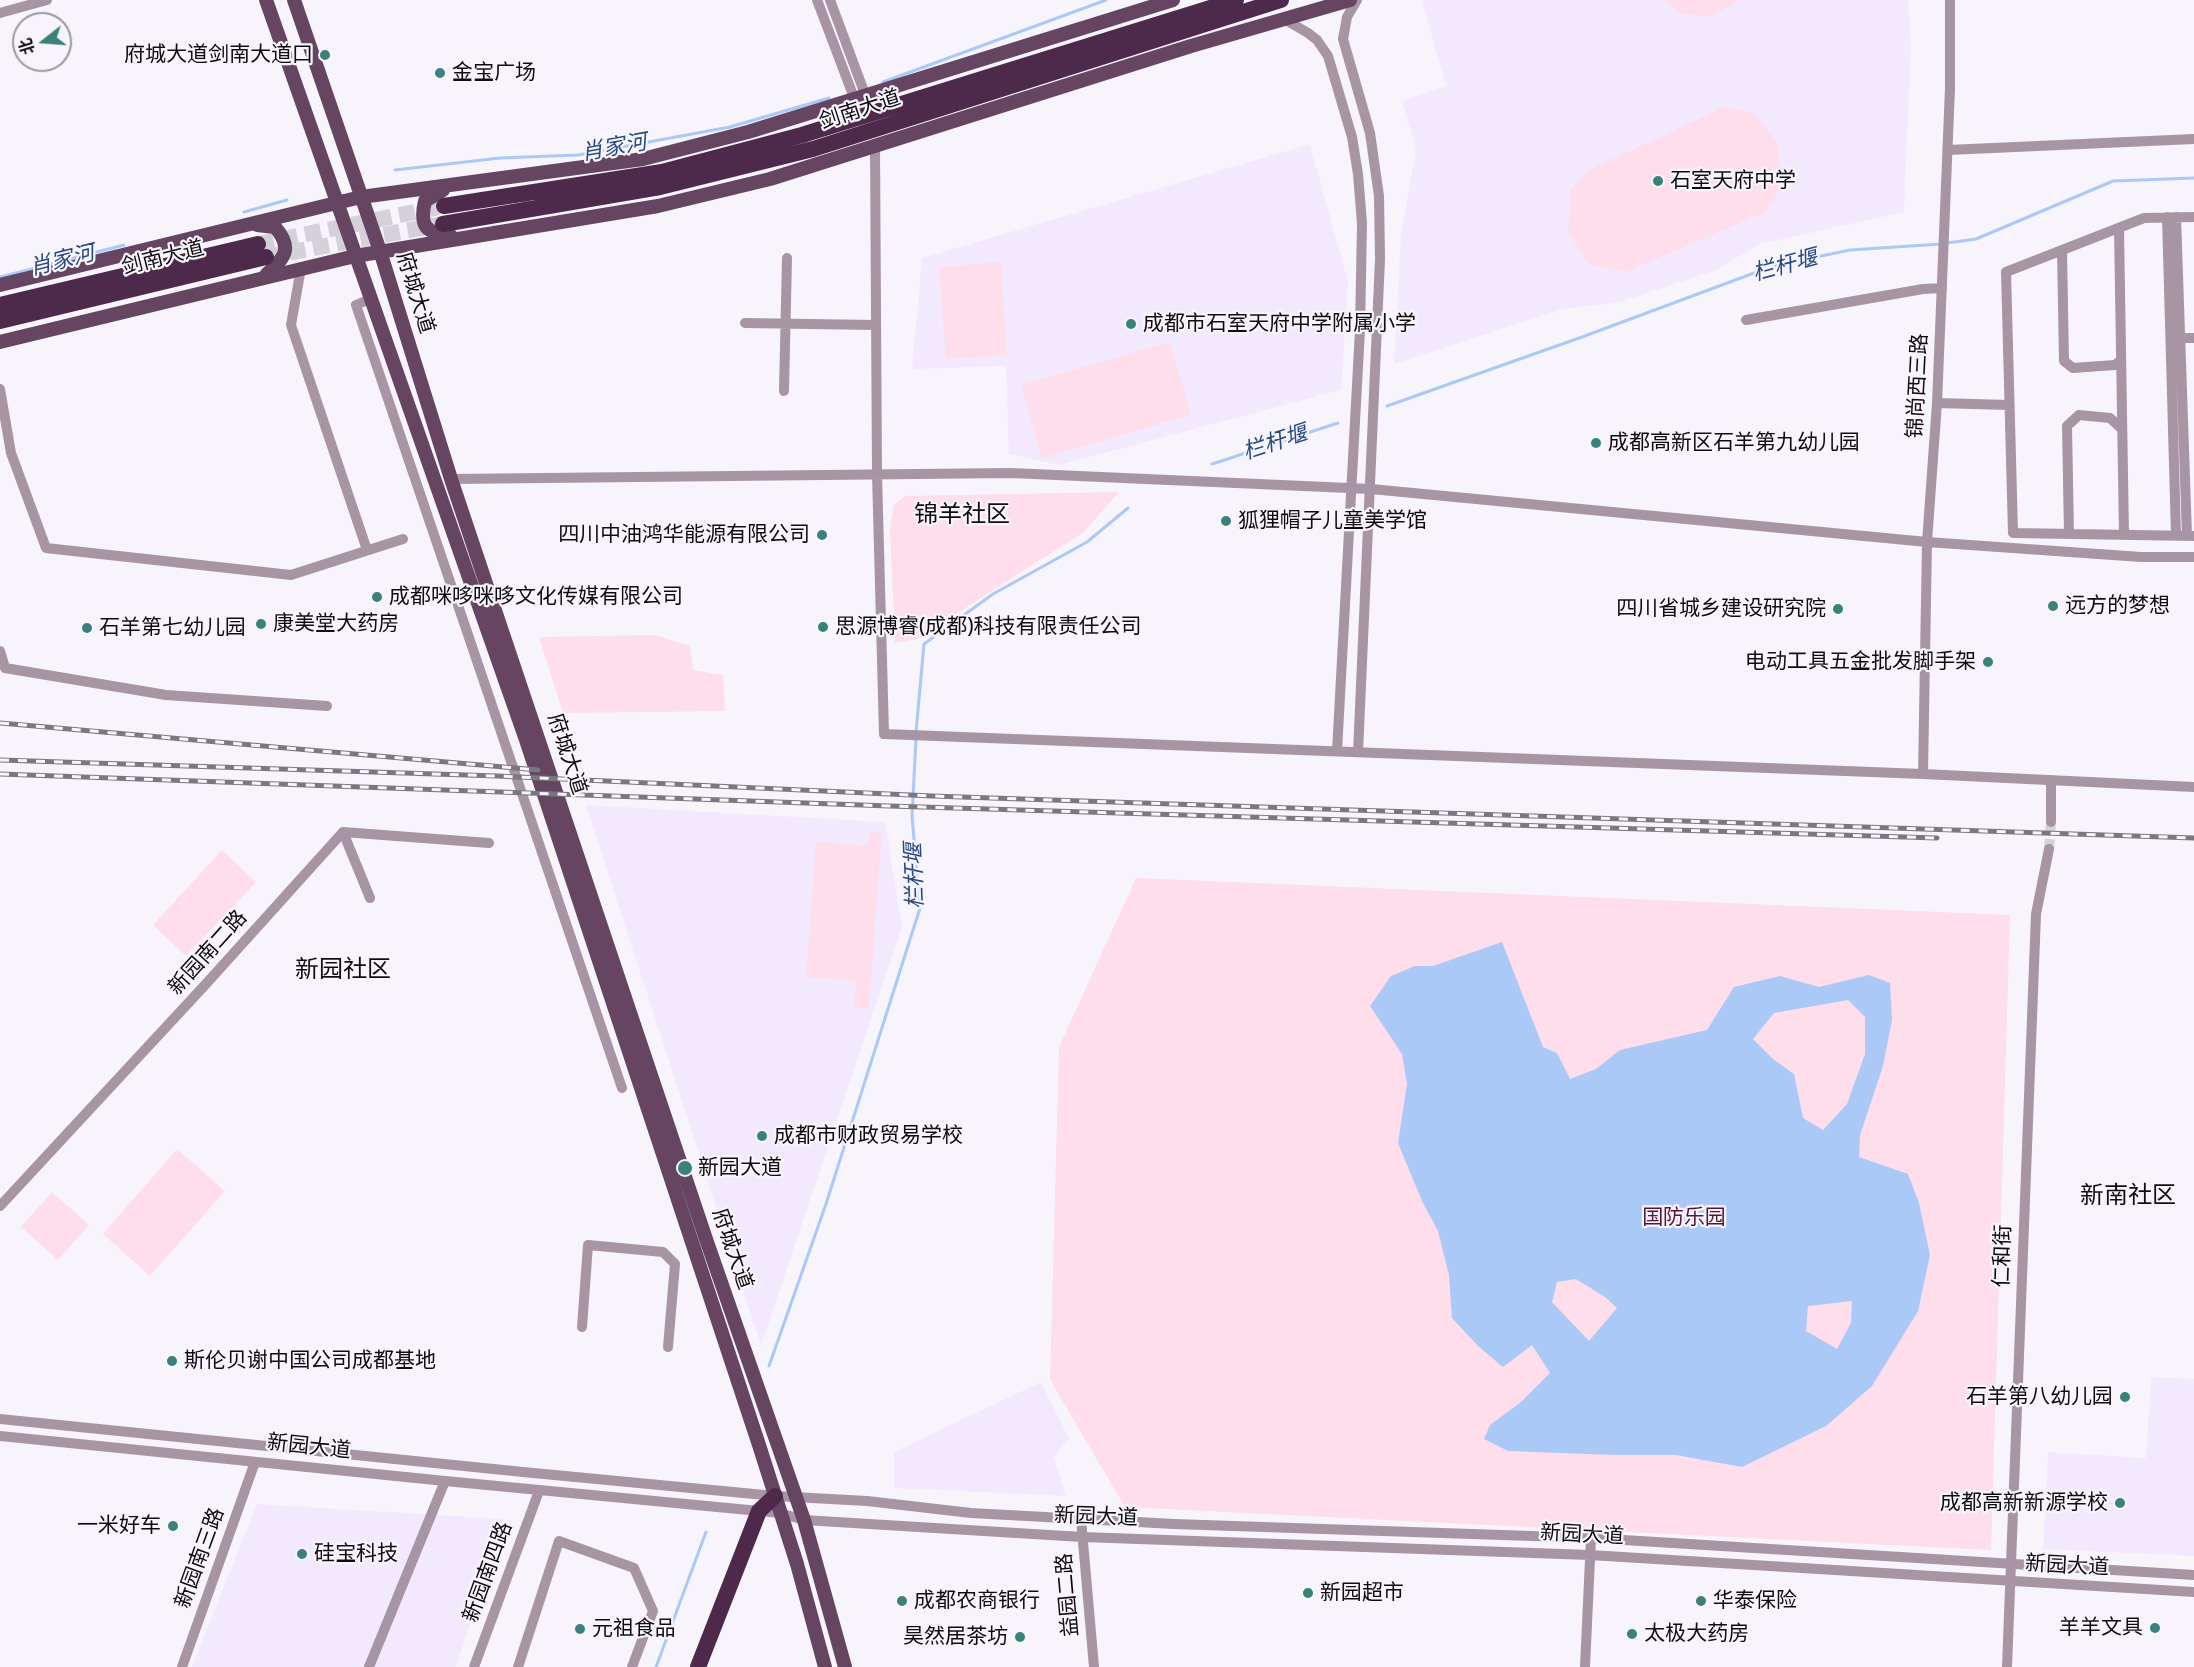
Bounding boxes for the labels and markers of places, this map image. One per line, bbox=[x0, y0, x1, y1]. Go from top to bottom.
place label: 府城大道剑南大道口 bbox=[124, 42, 313, 68]
marker: 府城大道剑南大道口 bbox=[318, 48, 332, 62]
place label: 金宝广场 bbox=[452, 60, 536, 86]
marker: 金宝广场 bbox=[433, 66, 447, 80]
place label: 石室天府中学 bbox=[1670, 168, 1796, 194]
marker: 石室天府中学 bbox=[1651, 174, 1665, 188]
place label: 成都市石室天府中学附属小学 bbox=[1143, 311, 1416, 337]
marker: 成都市石室天府中学附属小学 bbox=[1124, 317, 1138, 331]
place label: 成都高新区石羊第九幼儿园 bbox=[1608, 430, 1860, 456]
marker: 成都高新区石羊第九幼儿园 bbox=[1589, 436, 1603, 450]
place label: 狐狸帽子儿童美学馆 bbox=[1238, 508, 1427, 534]
marker: 狐狸帽子儿童美学馆 bbox=[1219, 514, 1233, 528]
place label: 四川中油鸿华能源有限公司 bbox=[558, 522, 810, 548]
marker: 四川中油鸿华能源有限公司 bbox=[815, 528, 829, 542]
place label: 成都咪哆咪哆文化传媒有限公司 bbox=[389, 584, 683, 610]
marker: 成都咪哆咪哆文化传媒有限公司 bbox=[370, 590, 384, 604]
place label: 远方的梦想 bbox=[2065, 593, 2170, 619]
place label: 四川省城乡建设研究院 bbox=[1616, 596, 1826, 622]
marker: 远方的梦想 bbox=[2046, 599, 2060, 613]
marker: 四川省城乡建设研究院 bbox=[1831, 602, 1845, 616]
place label: 康美堂大药房 bbox=[273, 611, 399, 637]
place label: 思源博睿(成都)科技有限责任公司 bbox=[835, 614, 1142, 640]
place label: 石羊第七幼儿园 bbox=[99, 615, 246, 641]
marker: 康美堂大药房 bbox=[254, 617, 268, 631]
marker: 思源博睿(成都)科技有限责任公司 bbox=[816, 620, 830, 634]
marker: 石羊第七幼儿园 bbox=[80, 621, 94, 635]
place label: 电动工具五金批发脚手架 bbox=[1745, 649, 1976, 675]
marker: 电动工具五金批发脚手架 bbox=[1981, 655, 1995, 669]
place label: 成都市财政贸易学校 bbox=[774, 1123, 963, 1149]
marker: 成都市财政贸易学校 bbox=[755, 1129, 769, 1143]
place label: 新园大道 bbox=[698, 1155, 782, 1181]
marker: 新园大道 bbox=[676, 1159, 694, 1177]
place label: 斯伦贝谢中国公司成都基地 bbox=[184, 1348, 436, 1374]
marker: 斯伦贝谢中国公司成都基地 bbox=[165, 1354, 179, 1368]
place label: 石羊第八幼儿园 bbox=[1966, 1384, 2113, 1410]
marker: 石羊第八幼儿园 bbox=[2118, 1390, 2132, 1404]
place label: 成都高新新源学校 bbox=[1940, 1490, 2108, 1516]
marker: 成都高新新源学校 bbox=[2113, 1496, 2127, 1510]
place label: 一米好车 bbox=[77, 1513, 161, 1539]
marker: 一米好车 bbox=[166, 1519, 180, 1533]
place label: 硅宝科技 bbox=[314, 1541, 398, 1567]
marker: 硅宝科技 bbox=[295, 1547, 309, 1561]
place label: 新园超市 bbox=[1320, 1580, 1404, 1606]
marker: 新园超市 bbox=[1301, 1586, 1315, 1600]
place label: 成都农商银行 bbox=[914, 1588, 1040, 1614]
place label: 华泰保险 bbox=[1713, 1588, 1797, 1614]
marker: 成都农商银行 bbox=[895, 1594, 909, 1608]
marker: 华泰保险 bbox=[1694, 1594, 1708, 1608]
place label: 羊羊文具 bbox=[2059, 1615, 2143, 1641]
place label: 元祖食品 bbox=[592, 1616, 676, 1642]
place label: 太极大药房 bbox=[1644, 1621, 1749, 1647]
marker: 羊羊文具 bbox=[2148, 1621, 2162, 1635]
marker: 元祖食品 bbox=[573, 1622, 587, 1636]
place label: 昊然居茶坊 bbox=[903, 1624, 1008, 1650]
marker: 太极大药房 bbox=[1625, 1627, 1639, 1641]
marker: 昊然居茶坊 bbox=[1013, 1630, 1027, 1644]

